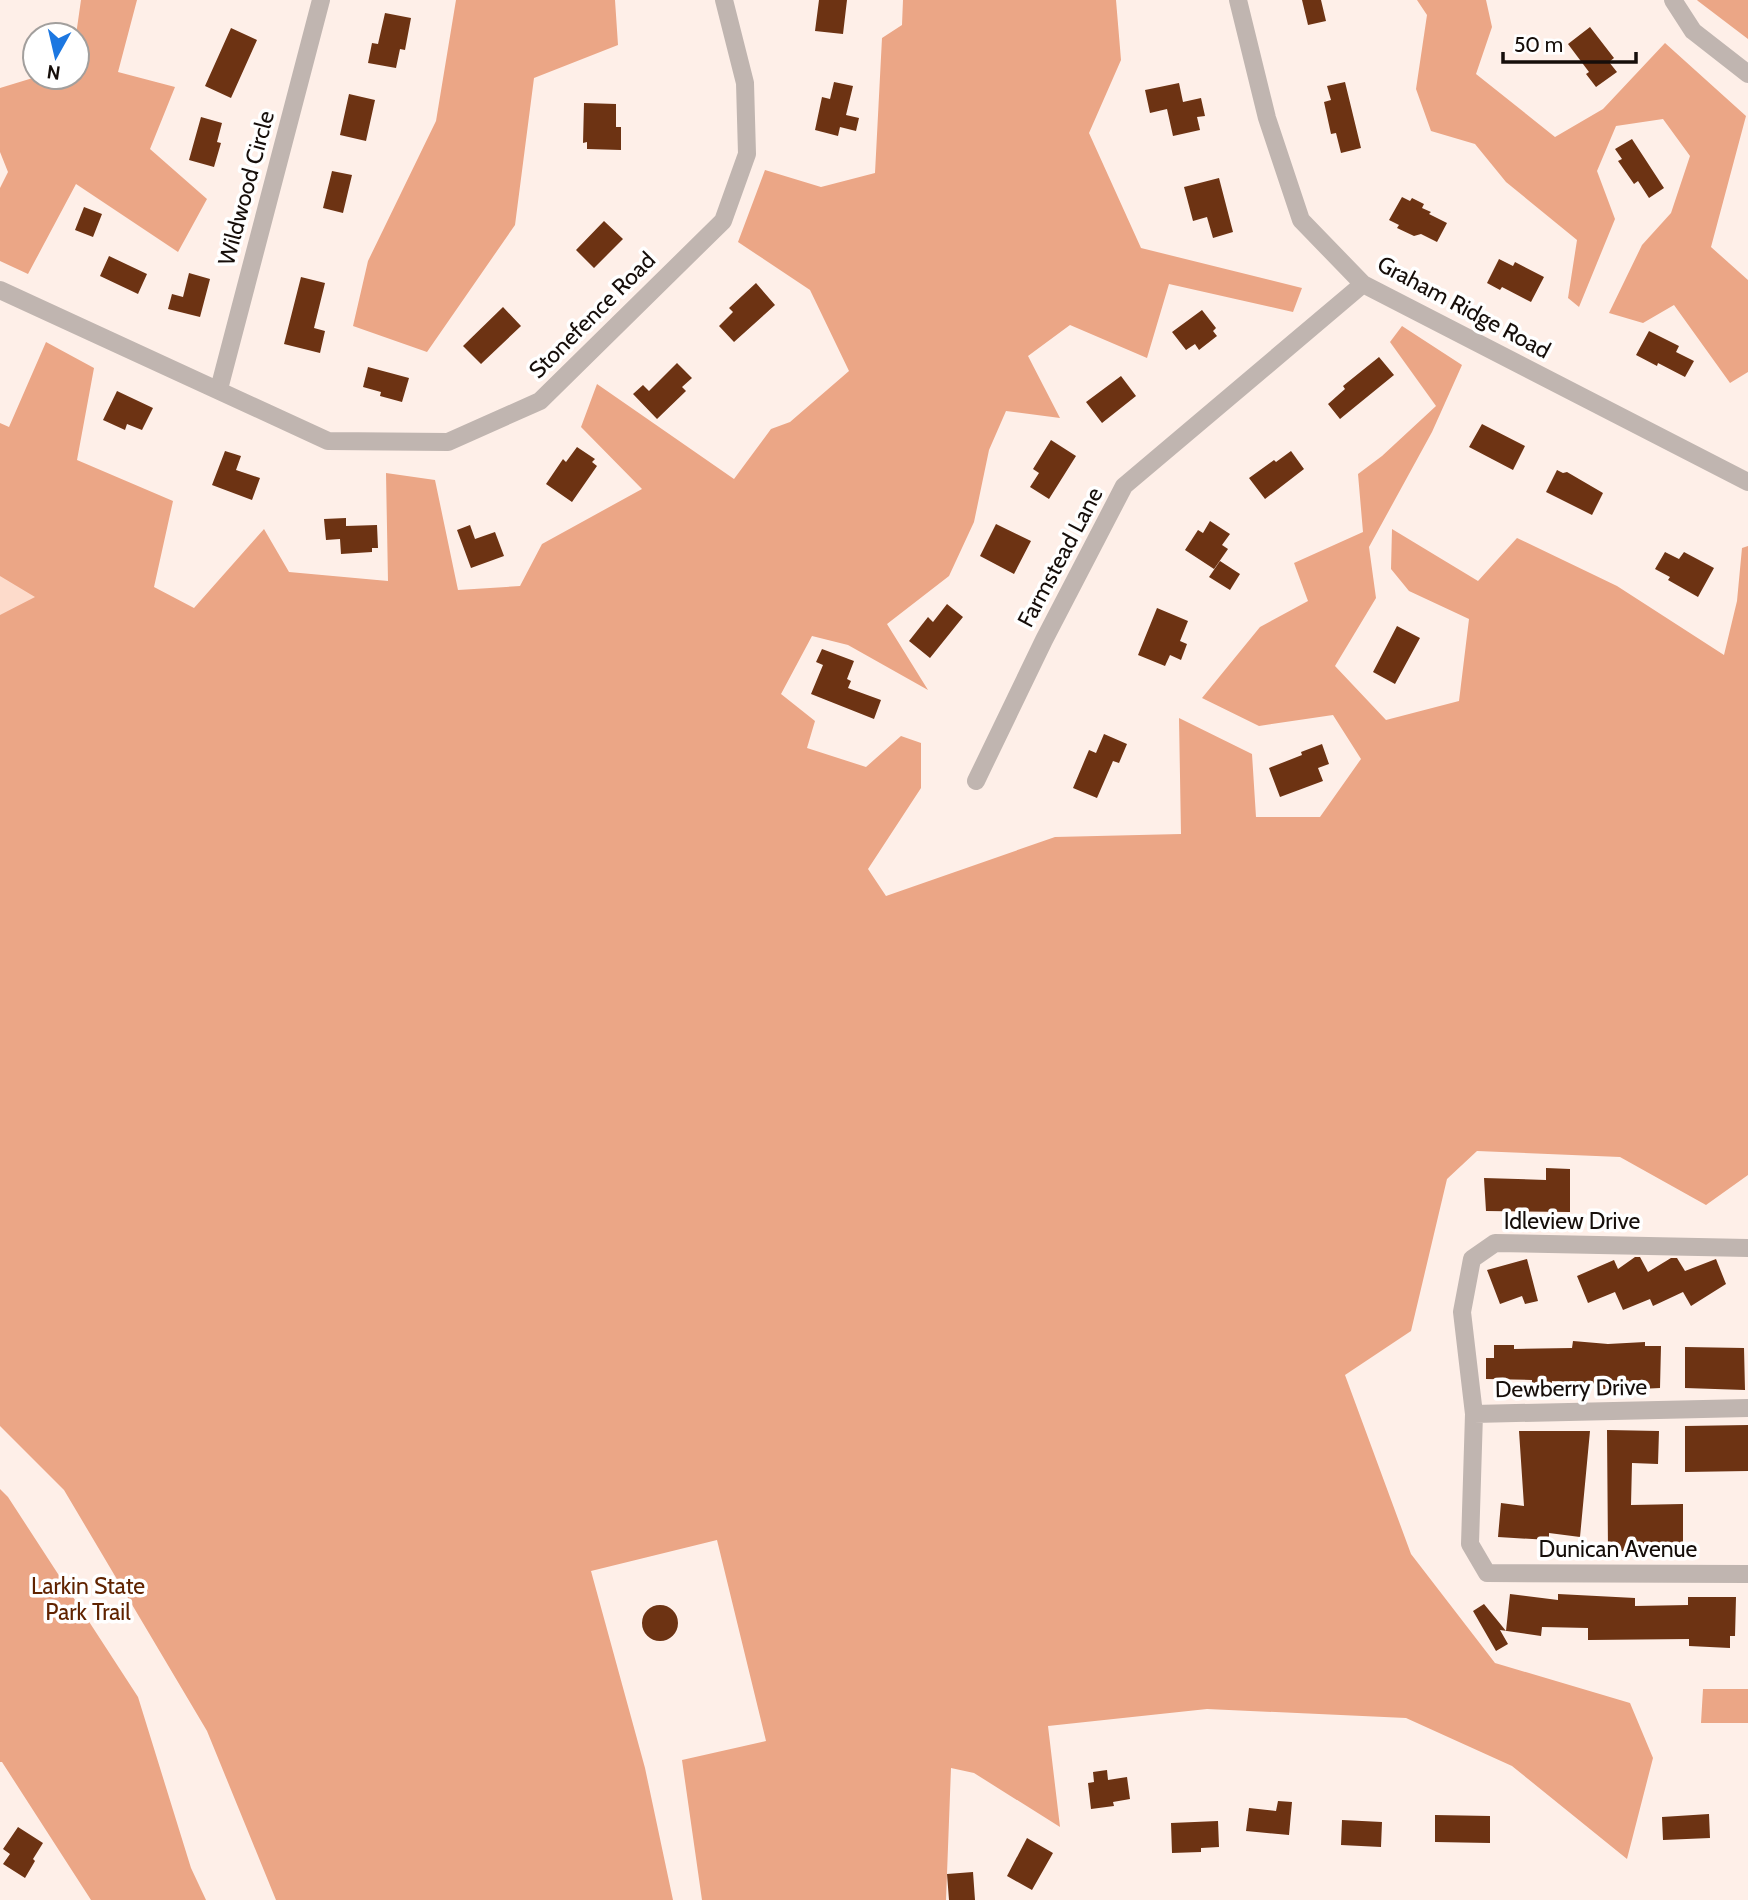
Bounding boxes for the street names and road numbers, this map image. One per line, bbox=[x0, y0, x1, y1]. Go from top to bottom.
street label: Wildwood Circle bbox=[212, 108, 280, 268]
street label: Stonefence Road bbox=[523, 246, 661, 384]
street label: Graham Ridge Road bbox=[1373, 250, 1555, 364]
street label: Farmstead Lane bbox=[1011, 482, 1109, 632]
street label: Idleview Drive bbox=[1504, 1207, 1641, 1235]
street label: Dewberry Drive bbox=[1495, 1373, 1648, 1403]
street label: Dunican Avenue bbox=[1539, 1535, 1698, 1563]

